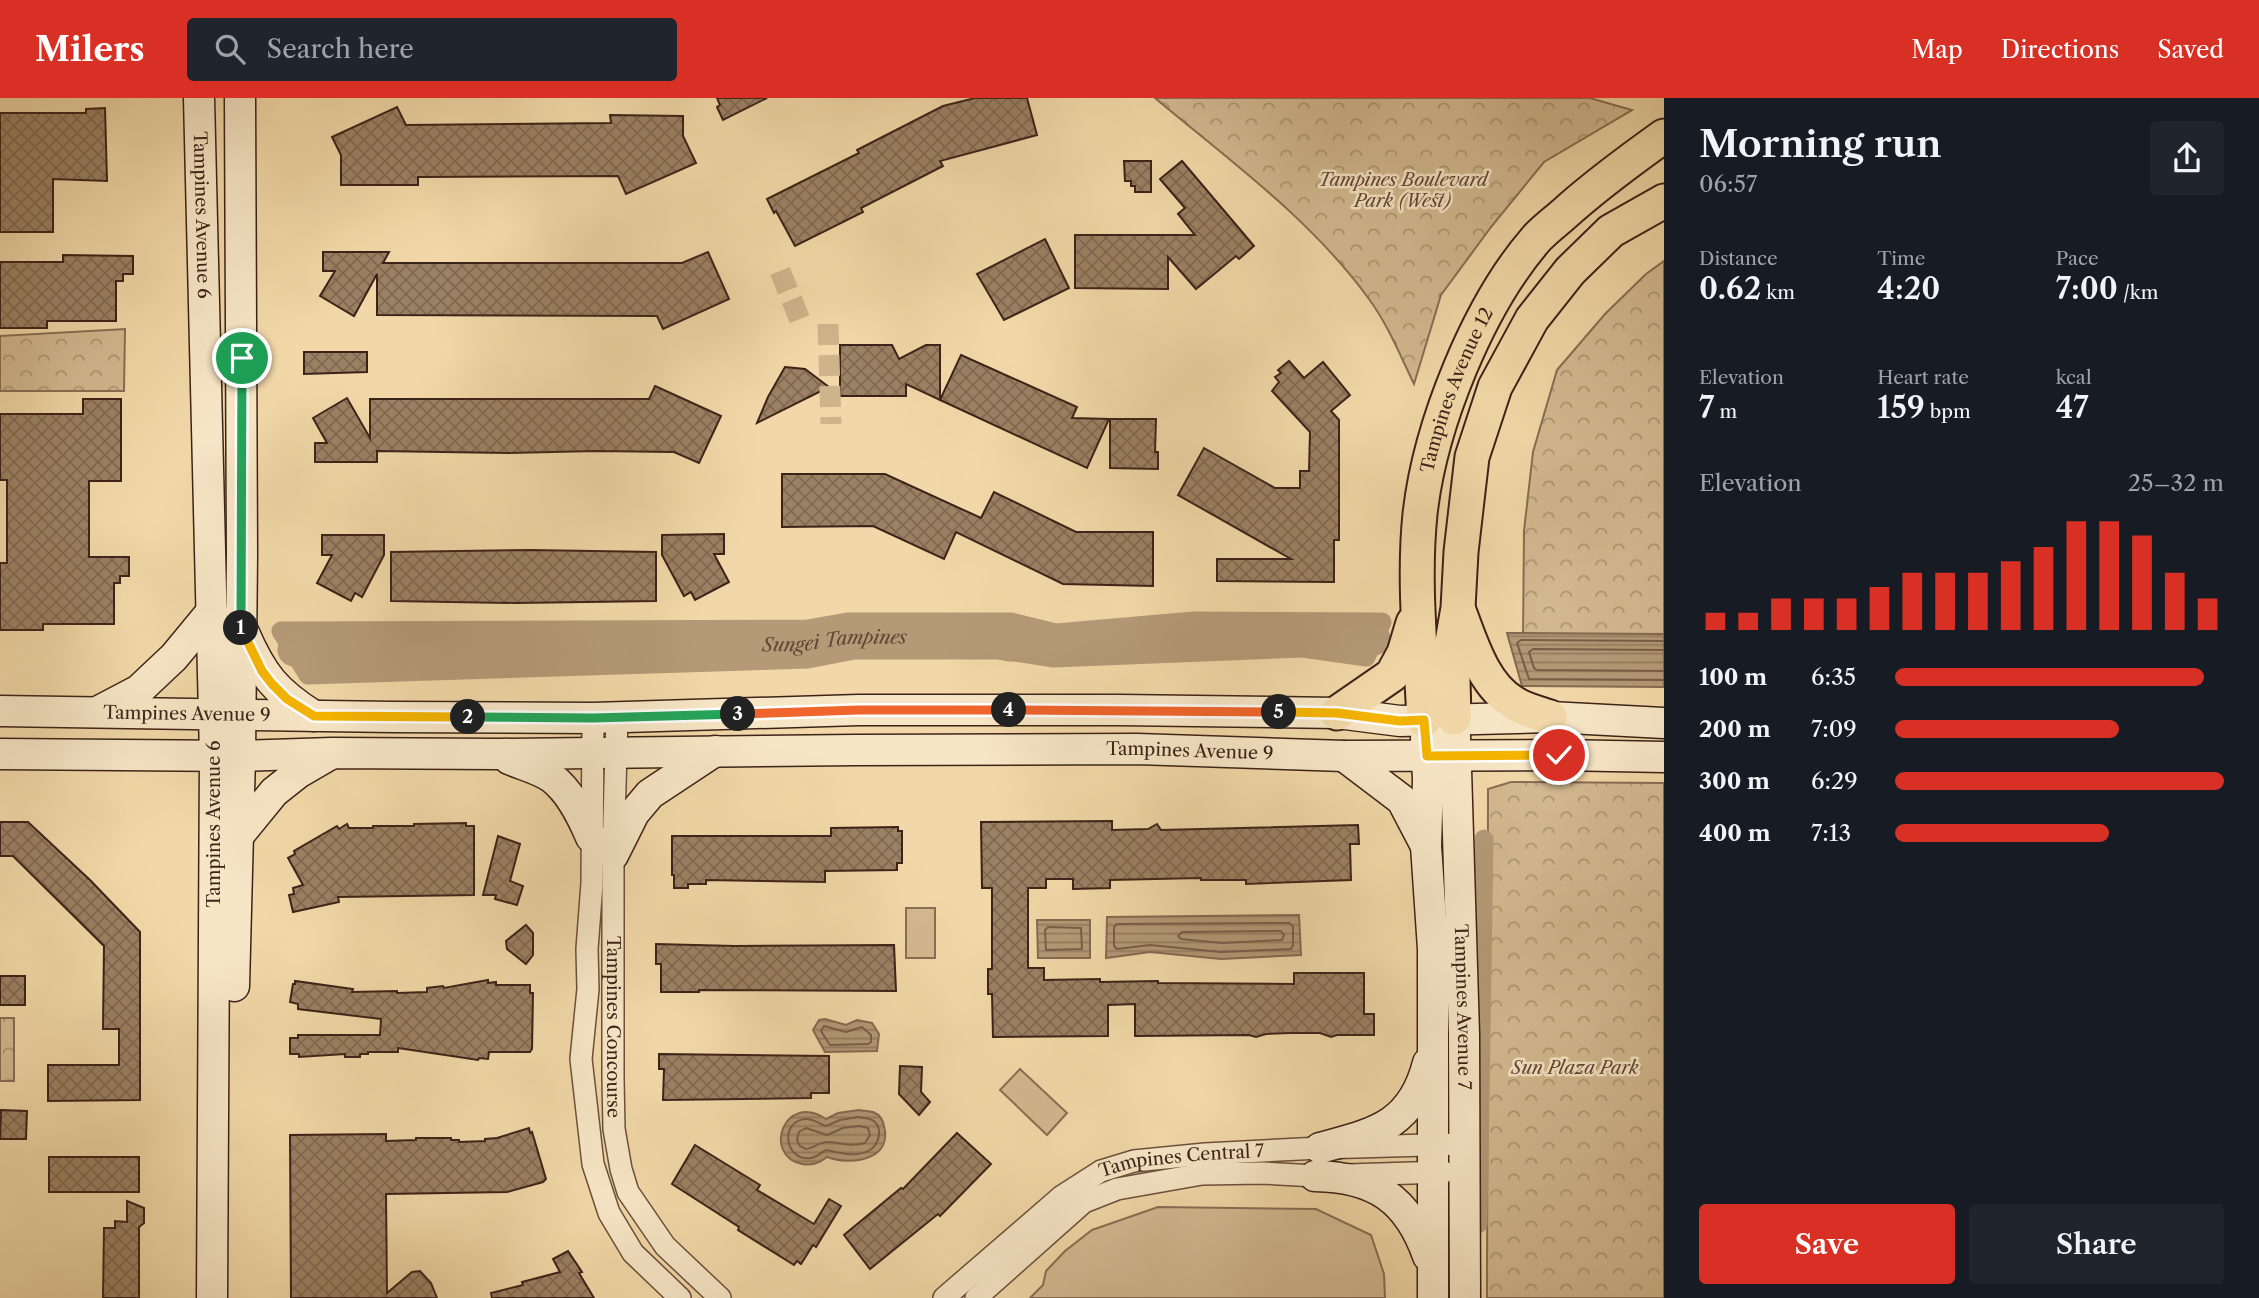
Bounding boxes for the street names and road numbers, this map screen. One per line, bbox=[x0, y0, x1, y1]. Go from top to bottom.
street label: Tampines Avenue 6 bbox=[189, 131, 215, 299]
street label: Tampines Avenue 12 bbox=[1416, 304, 1498, 475]
street label: Tampines Avenue 9 bbox=[103, 702, 271, 726]
street label: Tampines Avenue 9 bbox=[1106, 738, 1274, 765]
street label: Tampines Avenue 6 bbox=[203, 740, 225, 908]
street label: Tampines Avenue 7 bbox=[1450, 924, 1475, 1090]
street label: Tampines Concourse bbox=[602, 936, 625, 1118]
street label: Tampines Central 7 bbox=[1096, 1140, 1265, 1182]

